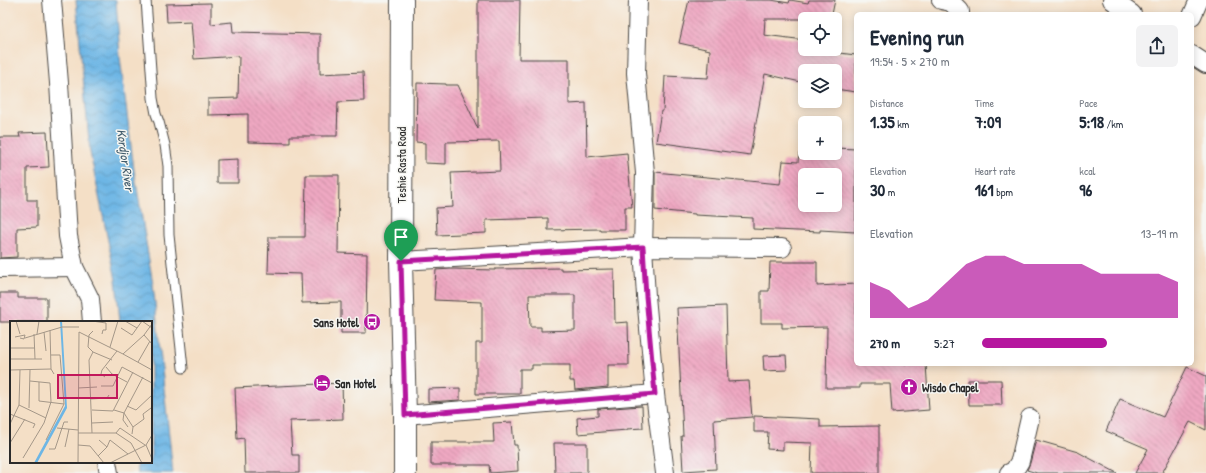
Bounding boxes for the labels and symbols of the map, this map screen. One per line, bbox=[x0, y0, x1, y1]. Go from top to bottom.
street label: Teshie Rasta Road bbox=[393, 127, 410, 203]
water label: Kordjor River bbox=[113, 128, 140, 194]
pin bbox=[384, 220, 418, 261]
bus stop icon: Sans Hotel bbox=[362, 312, 382, 332]
place label: Sans Hotel bbox=[313, 314, 360, 331]
inset map bbox=[10, 321, 152, 463]
hotel icon: San Hotel bbox=[312, 373, 332, 393]
place label: San Hotel bbox=[335, 375, 377, 392]
church icon: Wisdo Chapel bbox=[899, 377, 919, 397]
place label: Wisdo Chapel bbox=[922, 379, 979, 397]

